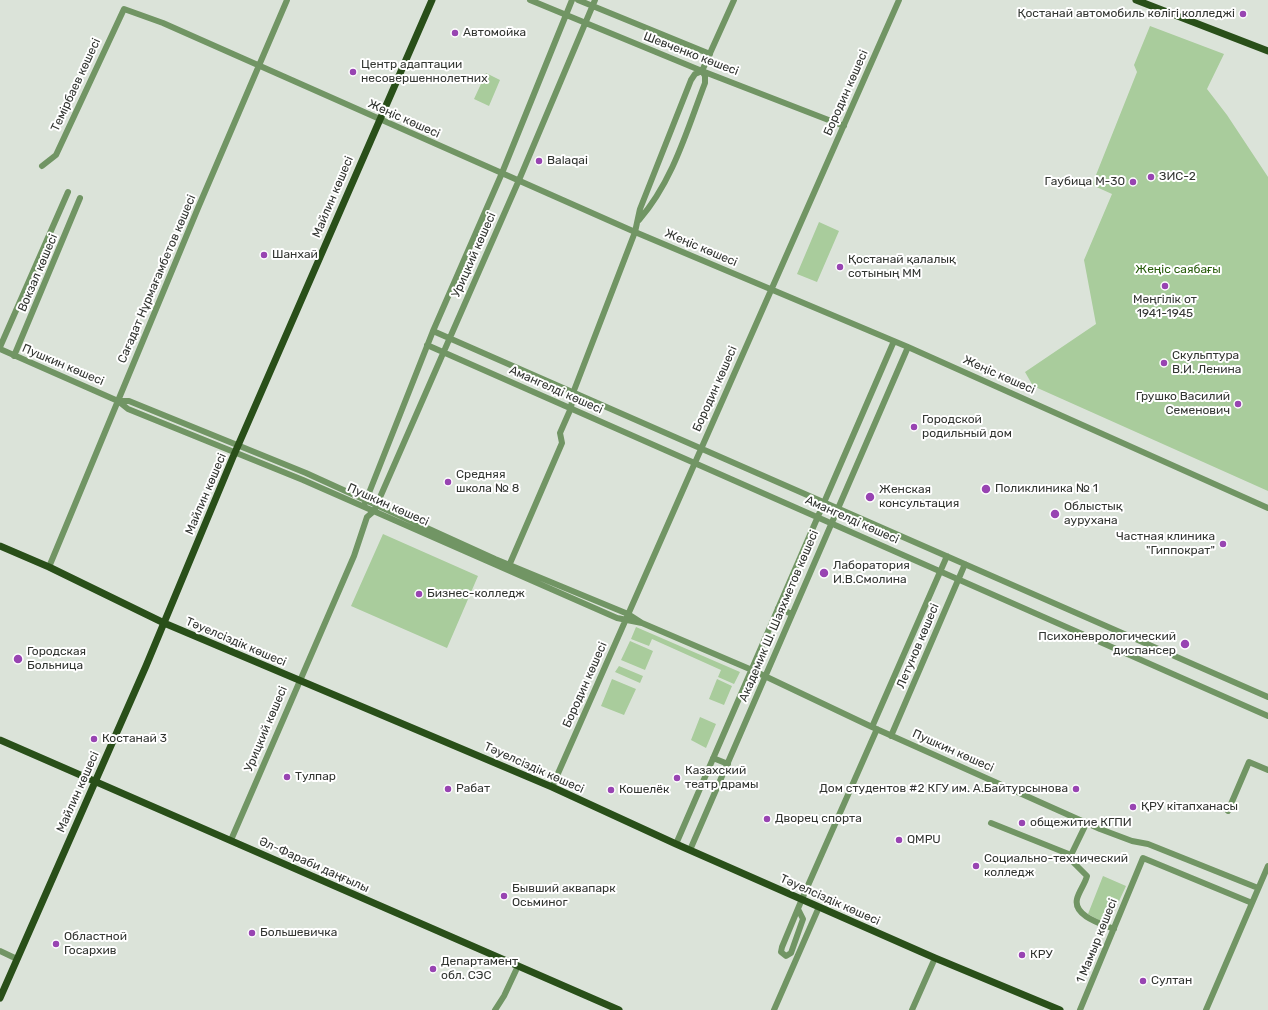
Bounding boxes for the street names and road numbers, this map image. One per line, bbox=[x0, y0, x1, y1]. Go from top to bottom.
street label: Шевченко көшесі bbox=[641, 29, 741, 79]
street label: Темірбаев көшесі bbox=[48, 36, 104, 134]
street label: Бородин көшесі bbox=[821, 48, 871, 138]
street label: Жеңіс көшесі bbox=[366, 97, 442, 141]
street label: Майлин көшесі bbox=[309, 154, 357, 240]
street label: Сағадат Нұрмағамбетов көшесі bbox=[115, 193, 199, 365]
street label: Урицкий көшесі bbox=[449, 210, 499, 300]
street label: Жеңіс көшесі bbox=[663, 226, 739, 270]
street label: Вокзал көшесі bbox=[15, 232, 61, 314]
street label: Пушкин көшесі bbox=[20, 341, 106, 389]
street label: Бородин көшесі bbox=[690, 344, 740, 434]
street label: Жеңіс көшесі bbox=[961, 353, 1037, 397]
street label: Амангелді көшесі bbox=[507, 363, 605, 417]
street label: Майлин көшесі bbox=[182, 451, 230, 537]
street label: Пушкин көшесі bbox=[345, 481, 431, 529]
street label: Амангелді көшесі bbox=[803, 493, 901, 547]
street label: Академик Ш. Шаяхметов көшесі bbox=[736, 528, 822, 704]
street label: Летунов көшесі bbox=[894, 601, 942, 691]
street label: Тәуелсіздік көшесі bbox=[184, 614, 288, 670]
street label: Бородин көшесі bbox=[560, 640, 610, 730]
street label: Урицкий көшесі bbox=[242, 684, 290, 774]
street label: Пушкин көшесі bbox=[910, 727, 996, 775]
street label: Тәуелсіздік көшесі bbox=[482, 739, 586, 797]
street label: Майлин көшесі bbox=[54, 749, 102, 835]
street label: Әл-Фараби даңғылы bbox=[257, 834, 371, 896]
street label: Тәуелсіздік көшесі bbox=[778, 871, 882, 929]
street label: 1 Мамыр көшесі bbox=[1073, 897, 1121, 985]

